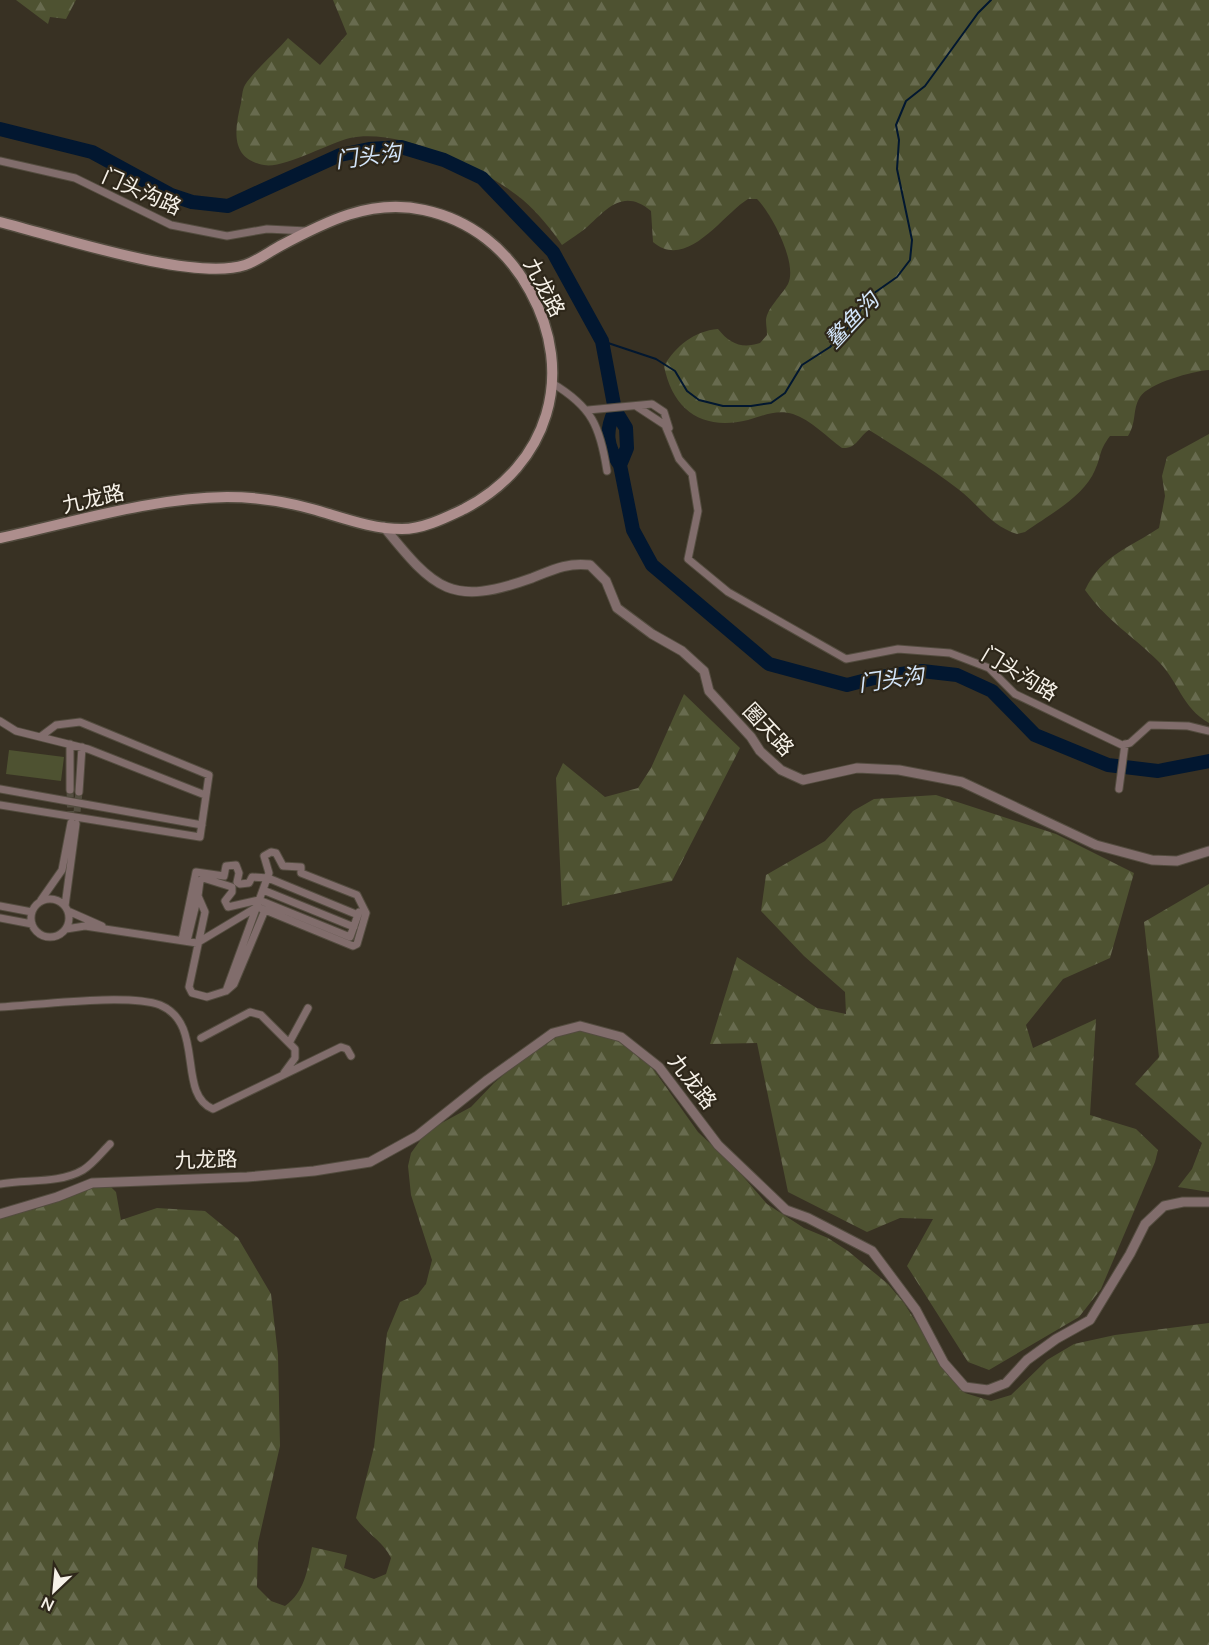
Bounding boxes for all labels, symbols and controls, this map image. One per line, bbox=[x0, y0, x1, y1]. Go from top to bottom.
water label: 门头沟 bbox=[334, 138, 404, 174]
street label: 门头沟路 bbox=[98, 162, 186, 220]
street label: 九龙路 bbox=[519, 253, 571, 321]
water label: 鳌鱼沟 bbox=[819, 285, 886, 354]
street label: 九龙路 bbox=[59, 478, 127, 518]
street label: 门头沟路 bbox=[977, 640, 1063, 706]
water label: 门头沟 bbox=[856, 660, 928, 697]
street label: 圈天路 bbox=[738, 697, 800, 761]
street label: 九龙路 bbox=[663, 1048, 723, 1114]
street label: 九龙路 bbox=[174, 1145, 238, 1173]
north arrow bbox=[24, 1561, 84, 1621]
text: N bbox=[38, 1593, 57, 1616]

